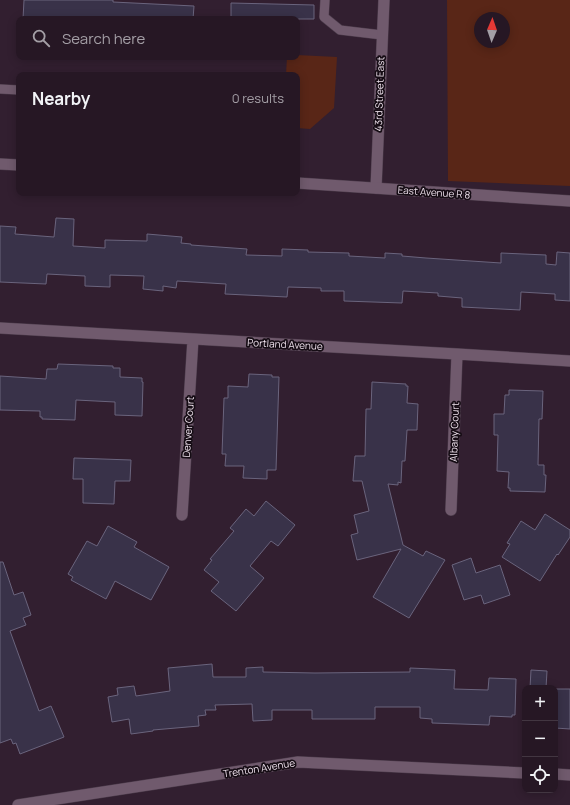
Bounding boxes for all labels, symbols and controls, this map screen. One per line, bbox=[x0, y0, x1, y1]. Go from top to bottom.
north arrow bbox=[474, 12, 510, 48]
search box bbox=[16, 16, 300, 60]
icon: search bbox=[30, 27, 52, 49]
text: Search here bbox=[62, 28, 145, 49]
street label: 43rd Street East bbox=[371, 56, 387, 132]
text: Nearby bbox=[32, 87, 90, 110]
text: 0 results bbox=[232, 89, 284, 107]
street label: East Avenue R 8 bbox=[397, 182, 471, 202]
street label: Portland Avenue bbox=[247, 335, 323, 353]
street label: Denver Court bbox=[179, 396, 197, 458]
street label: Albany Court bbox=[446, 402, 462, 462]
map controls bbox=[522, 685, 558, 793]
button: + bbox=[522, 685, 558, 721]
button: − bbox=[522, 721, 558, 757]
street label: Trenton Avenue bbox=[222, 755, 296, 781]
button: locate bbox=[522, 757, 558, 793]

